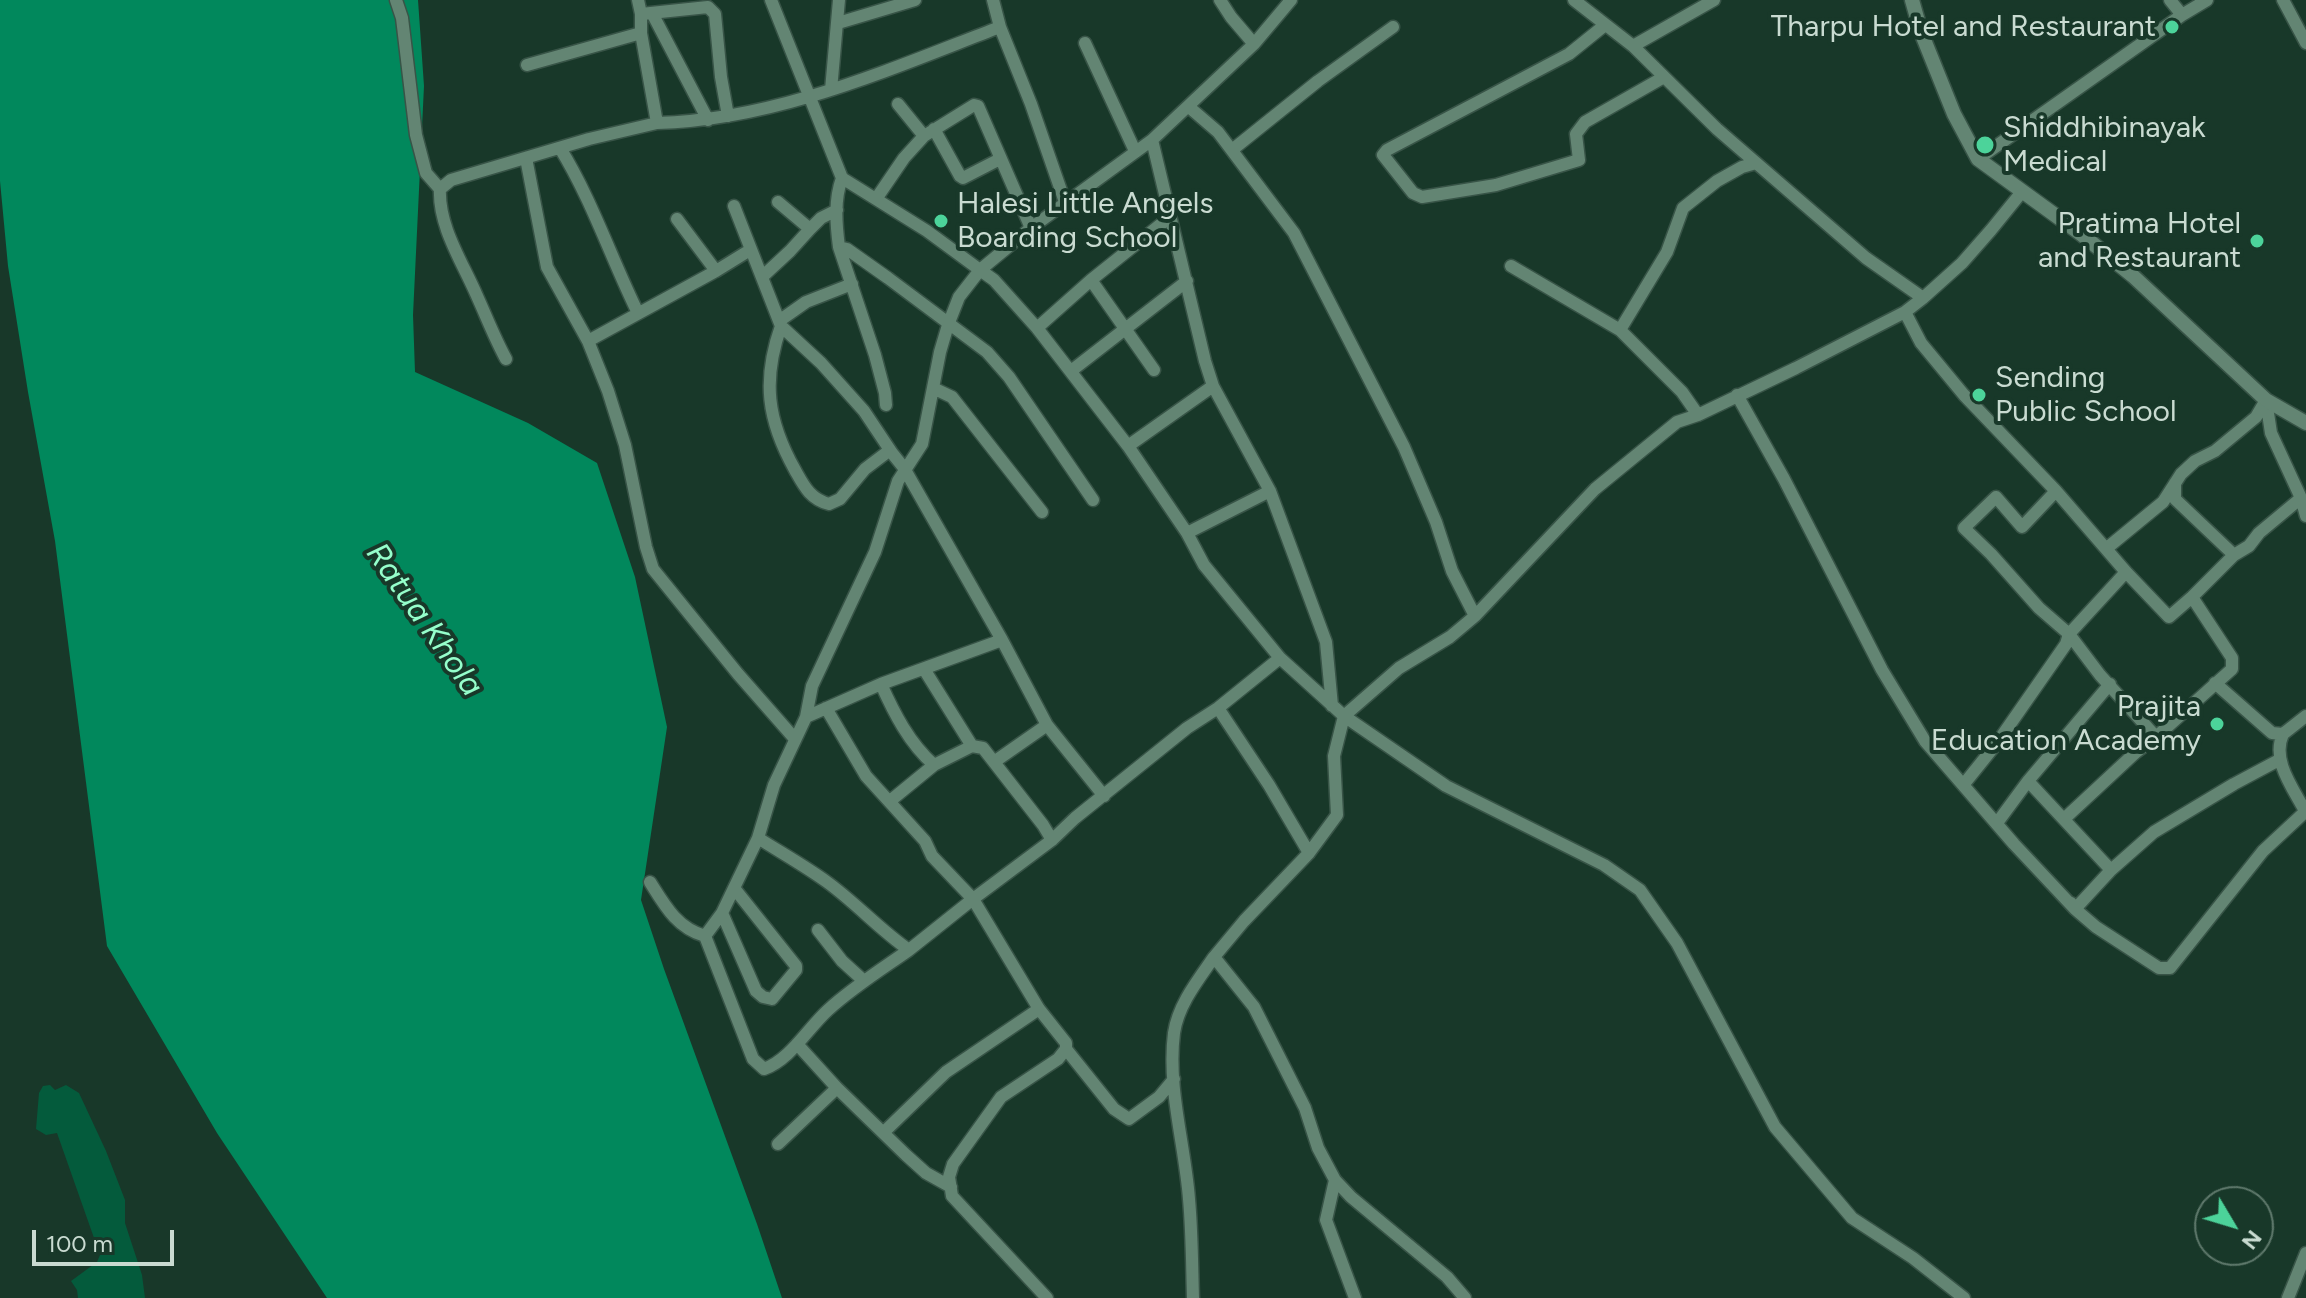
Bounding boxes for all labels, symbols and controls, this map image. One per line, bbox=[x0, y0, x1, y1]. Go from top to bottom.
place label: Tharpu Hotel and Restaurant bbox=[1771, 9, 2156, 45]
marker: Tharpu Hotel and Restaurant bbox=[2163, 18, 2181, 36]
place label: Shiddhibinayak Medical bbox=[2003, 110, 2206, 180]
marker: Shiddhibinayak Medical bbox=[1974, 134, 1996, 156]
place label: Halesi Little Angels Boarding School bbox=[957, 186, 1213, 256]
place label: Pratima Hotel and Restaurant bbox=[2038, 206, 2241, 276]
marker: Halesi Little Angels Boarding School bbox=[932, 212, 950, 230]
marker: Pratima Hotel and Restaurant bbox=[2248, 232, 2266, 250]
place label: Sending Public School bbox=[1995, 360, 2177, 430]
marker: Sending Public School bbox=[1970, 386, 1988, 404]
water label: Ratua Khola bbox=[357, 536, 491, 704]
place label: Prajita Education Academy bbox=[1931, 689, 2201, 760]
marker: Prajita Education Academy bbox=[2208, 715, 2226, 733]
north arrow bbox=[2194, 1186, 2274, 1266]
scale bar bbox=[36, 1214, 178, 1264]
text: N bbox=[2236, 1225, 2268, 1255]
text: 100 m bbox=[46, 1229, 113, 1258]

